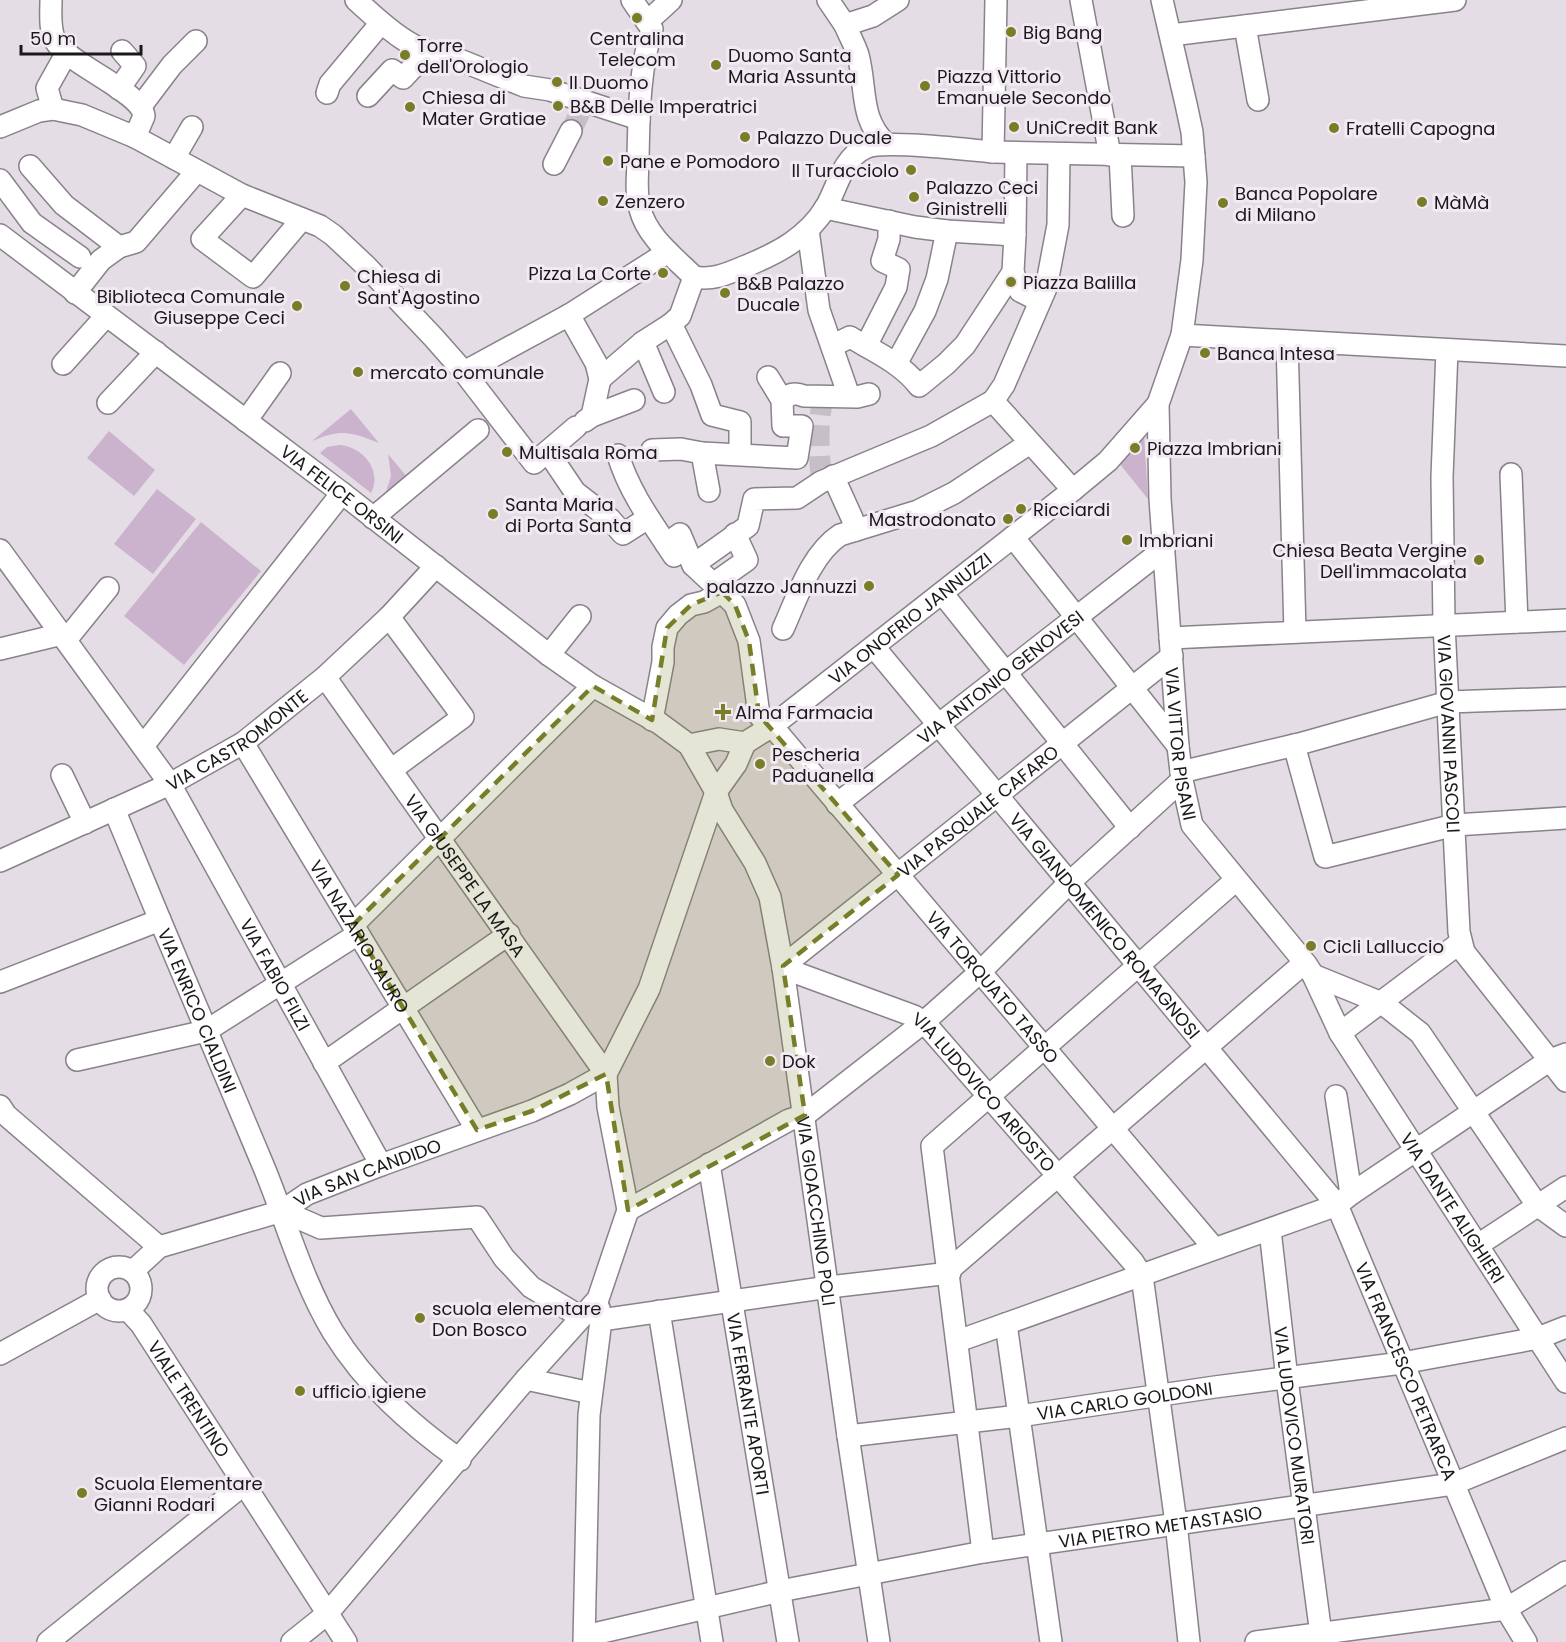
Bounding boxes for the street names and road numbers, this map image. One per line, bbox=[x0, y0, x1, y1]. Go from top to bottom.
street label: VIA FELICE ORSINI bbox=[275, 438, 409, 549]
street label: VIA ONOFRIO JANNUZZI bbox=[823, 546, 997, 690]
street label: VIA ANTONIO GENOVESI bbox=[912, 604, 1089, 750]
street label: VIA GIOVANNI PASCOLI bbox=[1432, 634, 1467, 833]
street label: VIA VITTOR PISANI bbox=[1160, 666, 1203, 823]
street label: VIA CASTROMONTE bbox=[161, 683, 313, 796]
street label: VIA PASQUALE CAFARO bbox=[892, 739, 1063, 883]
street label: VIA GIUSEPPE LA MASA bbox=[399, 789, 532, 962]
street label: VIA GIANDOMENICO ROMAGNOSI bbox=[1004, 807, 1206, 1044]
street label: VIA NAZARIO SAURO bbox=[304, 855, 416, 1018]
street label: VIA TORQUATO TASSO bbox=[921, 905, 1065, 1069]
street label: VIA FABIO FILZI bbox=[234, 914, 317, 1035]
street label: VIA ENRICO CIALDINI bbox=[152, 924, 243, 1096]
street label: VIA LUDOVICO ARIOSTO bbox=[908, 1006, 1061, 1177]
street label: VIA GIOACCHINO POLI bbox=[791, 1114, 842, 1307]
street label: VIA DANTE ALIGHIERI bbox=[1395, 1127, 1511, 1288]
street label: VIA SAN CANDIDO bbox=[288, 1132, 445, 1212]
street label: VIA FRANCESCO PETRARCA bbox=[1350, 1258, 1463, 1484]
street label: VIA FERRANTE APORTI bbox=[721, 1311, 776, 1497]
street label: VIA LUDOVICO MURATORI bbox=[1269, 1325, 1321, 1546]
street label: VIALE TRENTINO bbox=[142, 1336, 236, 1462]
street label: VIA CARLO GOLDONI bbox=[1035, 1375, 1214, 1426]
street label: VIA PIETRO METASTASIO bbox=[1057, 1499, 1264, 1553]

